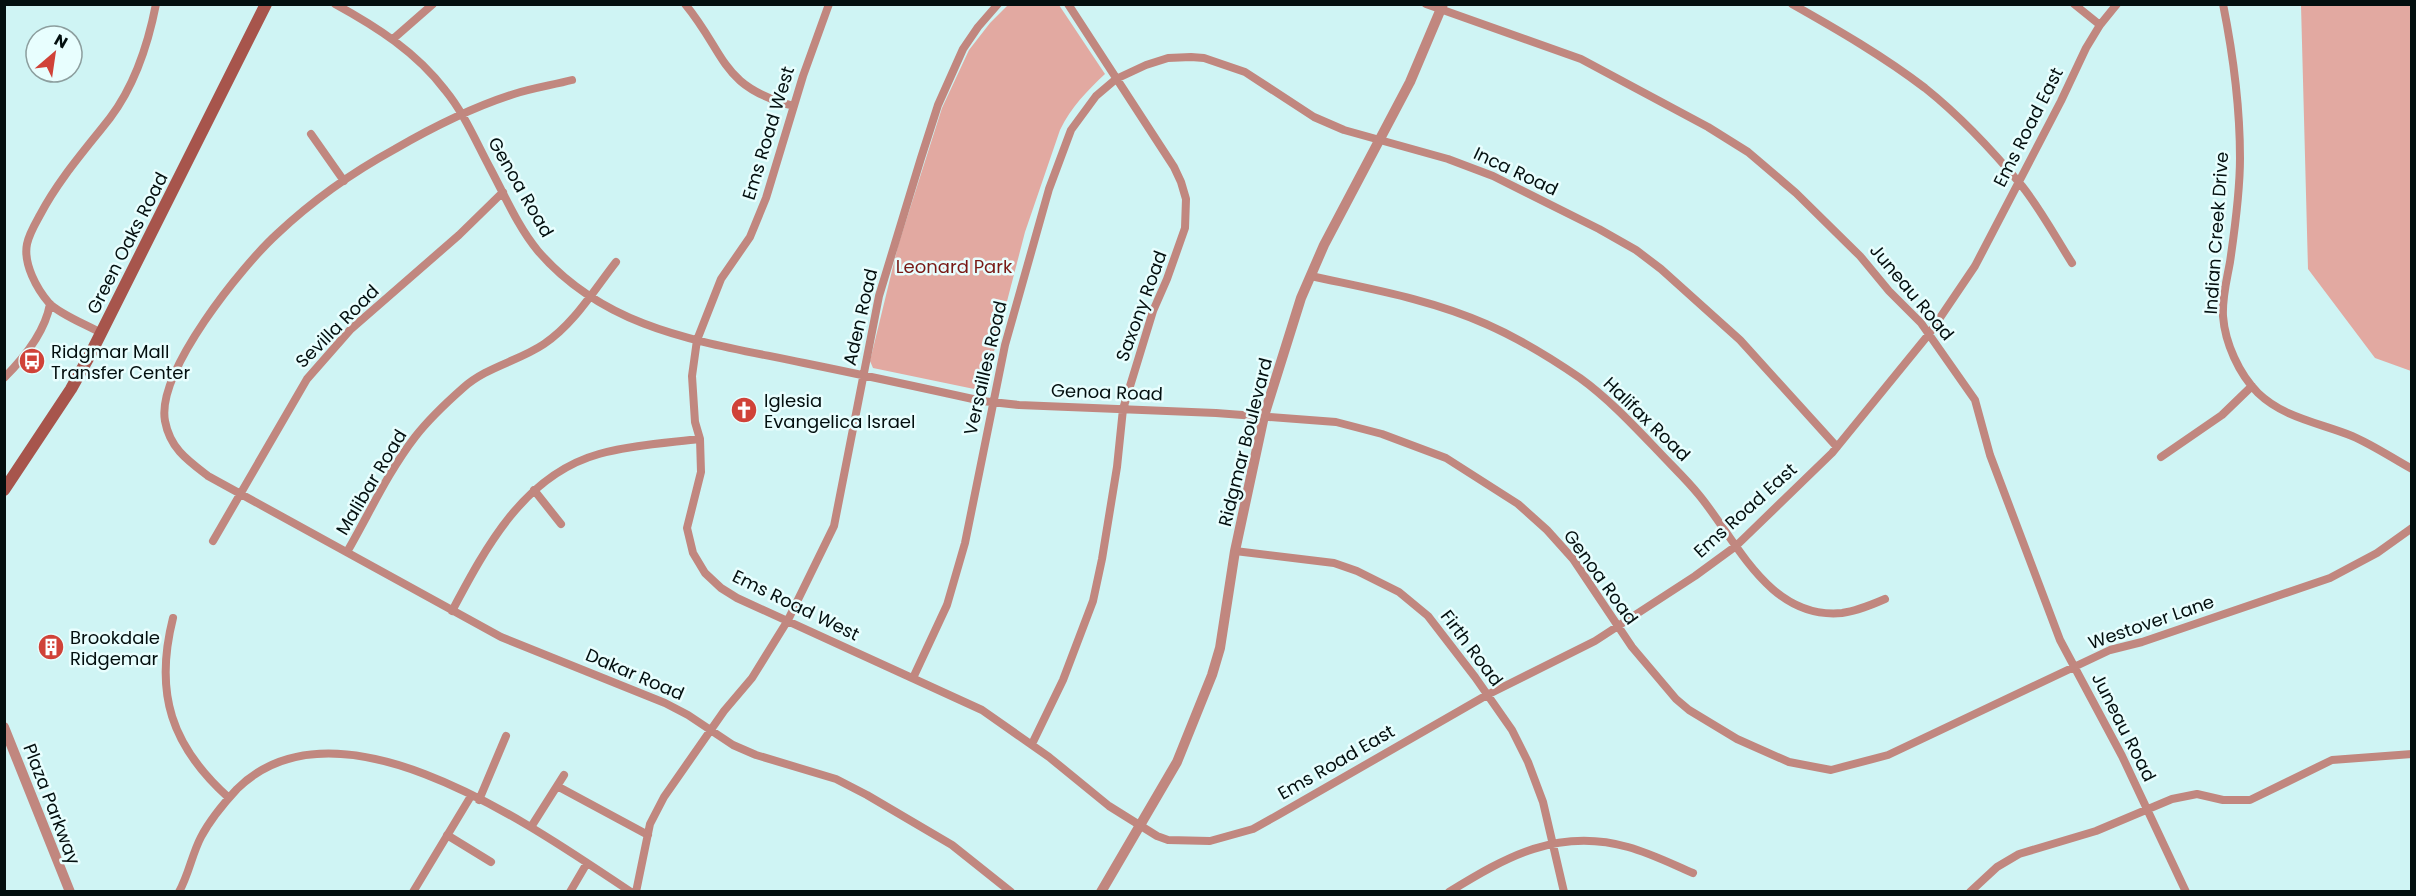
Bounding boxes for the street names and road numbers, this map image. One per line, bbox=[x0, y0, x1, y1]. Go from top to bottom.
street label: Ems Road West bbox=[736, 63, 800, 203]
street label: Ems Road East bbox=[1987, 63, 2069, 191]
street label: Genoa Road bbox=[482, 132, 560, 242]
street label: Inca Road bbox=[1470, 141, 1562, 201]
street label: Indian Creek Drive bbox=[2198, 151, 2234, 315]
street label: Green Oaks Road bbox=[80, 168, 174, 318]
street label: Juneau Road bbox=[1864, 238, 1960, 346]
street label: Saxony Road bbox=[1109, 247, 1173, 365]
street label: Aden Road bbox=[837, 266, 883, 368]
street label: Sevilla Road bbox=[290, 279, 384, 373]
street label: Versailles Road bbox=[957, 298, 1013, 438]
street label: Ridgmar Boulevard bbox=[1212, 355, 1278, 529]
street label: Halifax Road bbox=[1598, 371, 1696, 467]
street label: Genoa Road bbox=[1051, 378, 1163, 406]
street label: Malibar Road bbox=[330, 424, 412, 540]
street label: Ems Road East bbox=[1688, 457, 1802, 563]
street label: Genoa Road bbox=[1558, 524, 1644, 630]
street label: Ems Road West bbox=[728, 563, 864, 647]
street label: Westover Lane bbox=[2085, 589, 2217, 655]
street label: Firth Road bbox=[1435, 605, 1509, 691]
street label: Dakar Road bbox=[582, 642, 688, 706]
street label: Juneau Road bbox=[2086, 668, 2162, 786]
street label: Ems Road East bbox=[1273, 718, 1399, 806]
street label: Plaza Parkway bbox=[17, 740, 87, 868]

